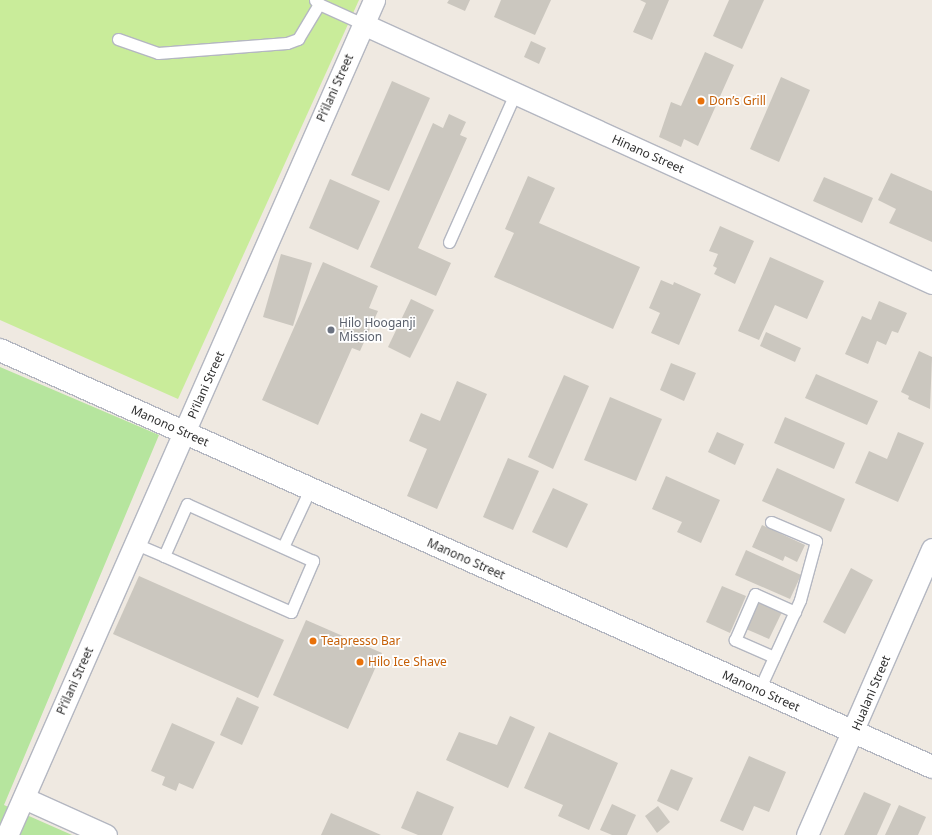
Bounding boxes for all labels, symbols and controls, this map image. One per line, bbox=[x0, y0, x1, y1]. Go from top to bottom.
street label: Pi‘ilani Street bbox=[314, 52, 356, 124]
place label: Don’s Grill bbox=[709, 94, 766, 108]
marker: Don’s Grill bbox=[696, 96, 706, 106]
street label: Hinano Street bbox=[610, 132, 686, 176]
place label: Hilo Hooganji Mission bbox=[339, 316, 416, 344]
marker: Hilo Hooganji Mission bbox=[326, 325, 336, 335]
street label: Pi‘ilani Street bbox=[185, 349, 227, 421]
street label: Manono Street bbox=[129, 402, 211, 450]
street label: Manono Street bbox=[425, 535, 507, 583]
place label: Teapresso Bar bbox=[321, 634, 401, 648]
marker: Teapresso Bar bbox=[308, 636, 318, 646]
street label: Pi‘ilani Street bbox=[54, 645, 96, 717]
street label: Hualani Street bbox=[849, 653, 893, 733]
place label: Hilo Ice Shave bbox=[368, 655, 447, 669]
marker: Hilo Ice Shave bbox=[355, 657, 365, 667]
street label: Manono Street bbox=[720, 667, 802, 715]

